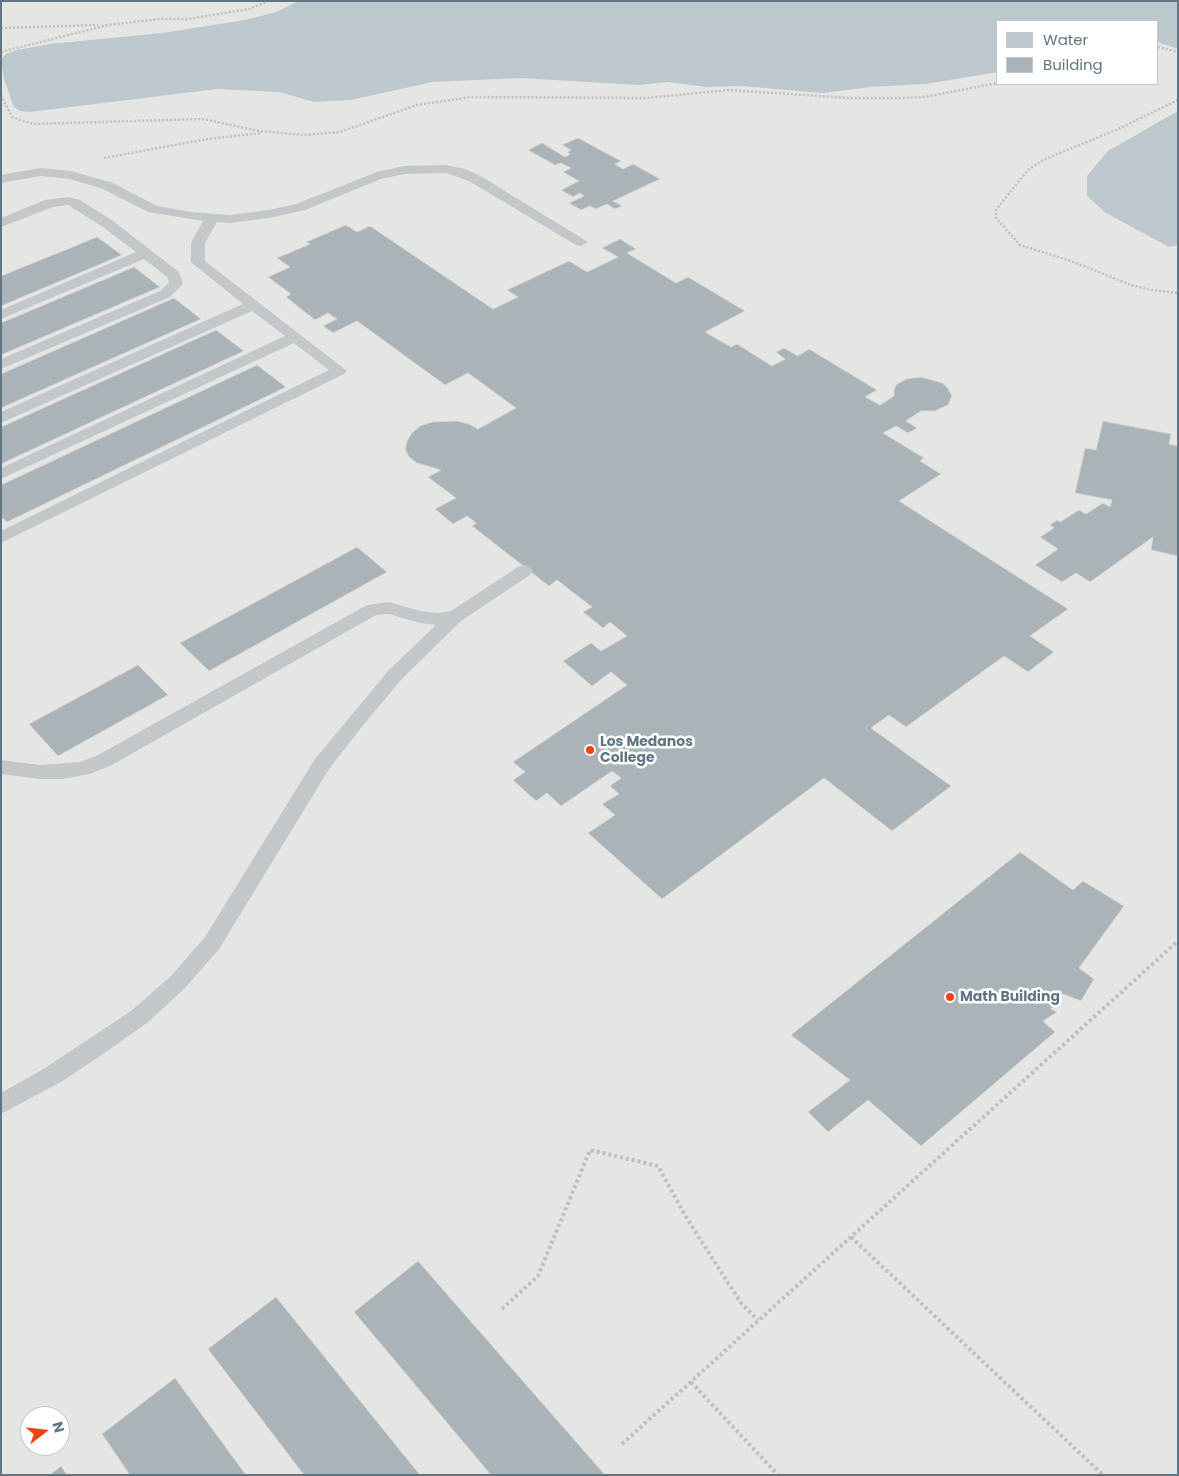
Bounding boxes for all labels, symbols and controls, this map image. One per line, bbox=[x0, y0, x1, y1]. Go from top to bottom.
legend bbox=[996, 20, 1159, 85]
text: Water bbox=[1043, 29, 1088, 50]
text: Building bbox=[1043, 54, 1103, 75]
place label: Los Medanos College bbox=[600, 734, 693, 766]
marker: Los Medanos College bbox=[584, 744, 596, 756]
place label: Math Building bbox=[960, 989, 1060, 1005]
marker: Math Building bbox=[944, 991, 956, 1003]
north arrow bbox=[20, 1406, 70, 1456]
text: N bbox=[47, 1419, 70, 1435]

